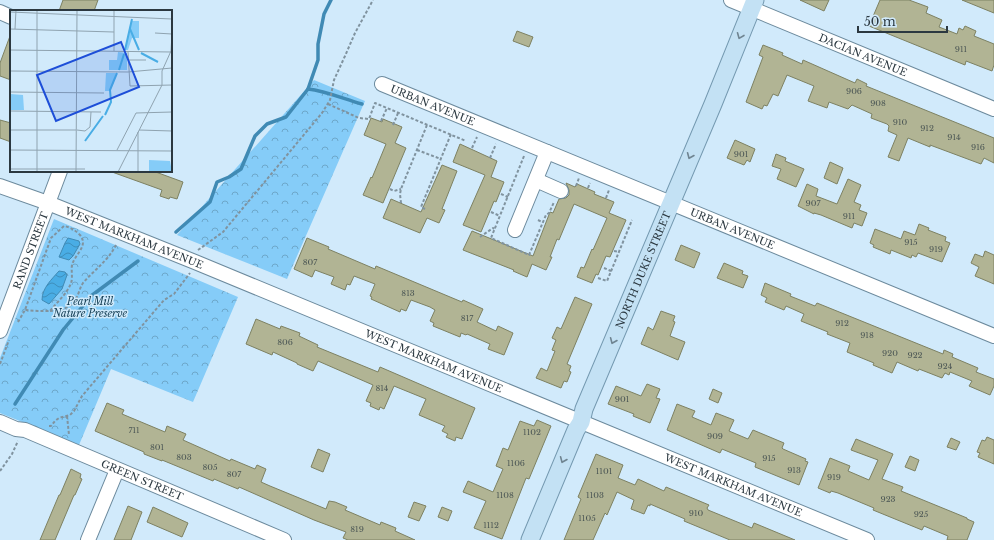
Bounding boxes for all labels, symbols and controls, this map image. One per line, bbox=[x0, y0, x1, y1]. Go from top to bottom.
scale bar bbox=[858, 8, 947, 34]
inset map bbox=[10, 10, 172, 172]
text: 50 m bbox=[864, 14, 896, 29]
street label: DACIAN AVENUE bbox=[817, 31, 909, 79]
one-way arrow bbox=[737, 33, 745, 40]
house number: 911 bbox=[955, 44, 968, 54]
street label: URBAN AVENUE bbox=[388, 82, 477, 129]
house number: 906 bbox=[846, 86, 862, 96]
house number: 908 bbox=[870, 98, 886, 108]
house number: 910 bbox=[893, 117, 907, 127]
house number: 912 bbox=[920, 123, 934, 133]
house number: 914 bbox=[947, 132, 961, 142]
house number: 916 bbox=[971, 142, 985, 152]
house number: 901 bbox=[734, 149, 749, 159]
one-way arrow bbox=[687, 152, 695, 160]
house number: 907 bbox=[806, 198, 821, 208]
street label: WEST MARKHAM AVENUE bbox=[62, 204, 205, 272]
street label: URBAN AVENUE bbox=[688, 206, 776, 252]
street label: NORTH DUKE STREET bbox=[613, 209, 674, 331]
street label: RAND STREET bbox=[10, 210, 51, 291]
house number: 911 bbox=[843, 211, 856, 221]
house number: 915 bbox=[904, 237, 918, 247]
house number: 919 bbox=[929, 244, 943, 254]
house number: 807 bbox=[303, 257, 318, 267]
house number: 813 bbox=[401, 288, 415, 298]
park label: Pearl Mill Nature Preserve bbox=[52, 295, 128, 320]
house number: 817 bbox=[461, 313, 474, 323]
house number: 912 bbox=[835, 318, 849, 328]
street label: WEST MARKHAM AVENUE bbox=[362, 327, 505, 396]
house number: 918 bbox=[860, 330, 874, 340]
one-way arrow bbox=[610, 336, 618, 344]
house number: 806 bbox=[277, 337, 293, 347]
house number: 920 bbox=[882, 348, 898, 358]
house number: 922 bbox=[908, 350, 923, 360]
house number: 924 bbox=[938, 361, 953, 371]
house number: 814 bbox=[375, 383, 389, 393]
house number: 901 bbox=[615, 394, 630, 404]
house number: 711 bbox=[128, 425, 140, 435]
house number: 1102 bbox=[523, 427, 541, 437]
house number: 909 bbox=[707, 431, 723, 441]
house number: 801 bbox=[150, 442, 164, 452]
street label: WEST MARKHAM AVENUE bbox=[662, 451, 804, 519]
house number: 803 bbox=[176, 452, 192, 462]
house number: 915 bbox=[762, 453, 776, 463]
one-way arrow bbox=[560, 456, 568, 464]
street label: GREEN STREET bbox=[99, 457, 185, 503]
house number: 1106 bbox=[507, 458, 525, 468]
house number: 805 bbox=[202, 462, 218, 472]
house number: 913 bbox=[787, 465, 801, 475]
house number: 1101 bbox=[596, 466, 613, 476]
house number: 807 bbox=[227, 469, 242, 479]
house number: 919 bbox=[827, 472, 841, 482]
house number: 1108 bbox=[496, 490, 514, 500]
house number: 1103 bbox=[586, 490, 604, 500]
house number: 923 bbox=[881, 494, 896, 504]
house number: 910 bbox=[689, 508, 703, 518]
house number: 925 bbox=[914, 509, 929, 519]
house number: 1105 bbox=[578, 513, 596, 523]
house number: 1112 bbox=[483, 520, 499, 530]
house number: 819 bbox=[350, 524, 364, 534]

